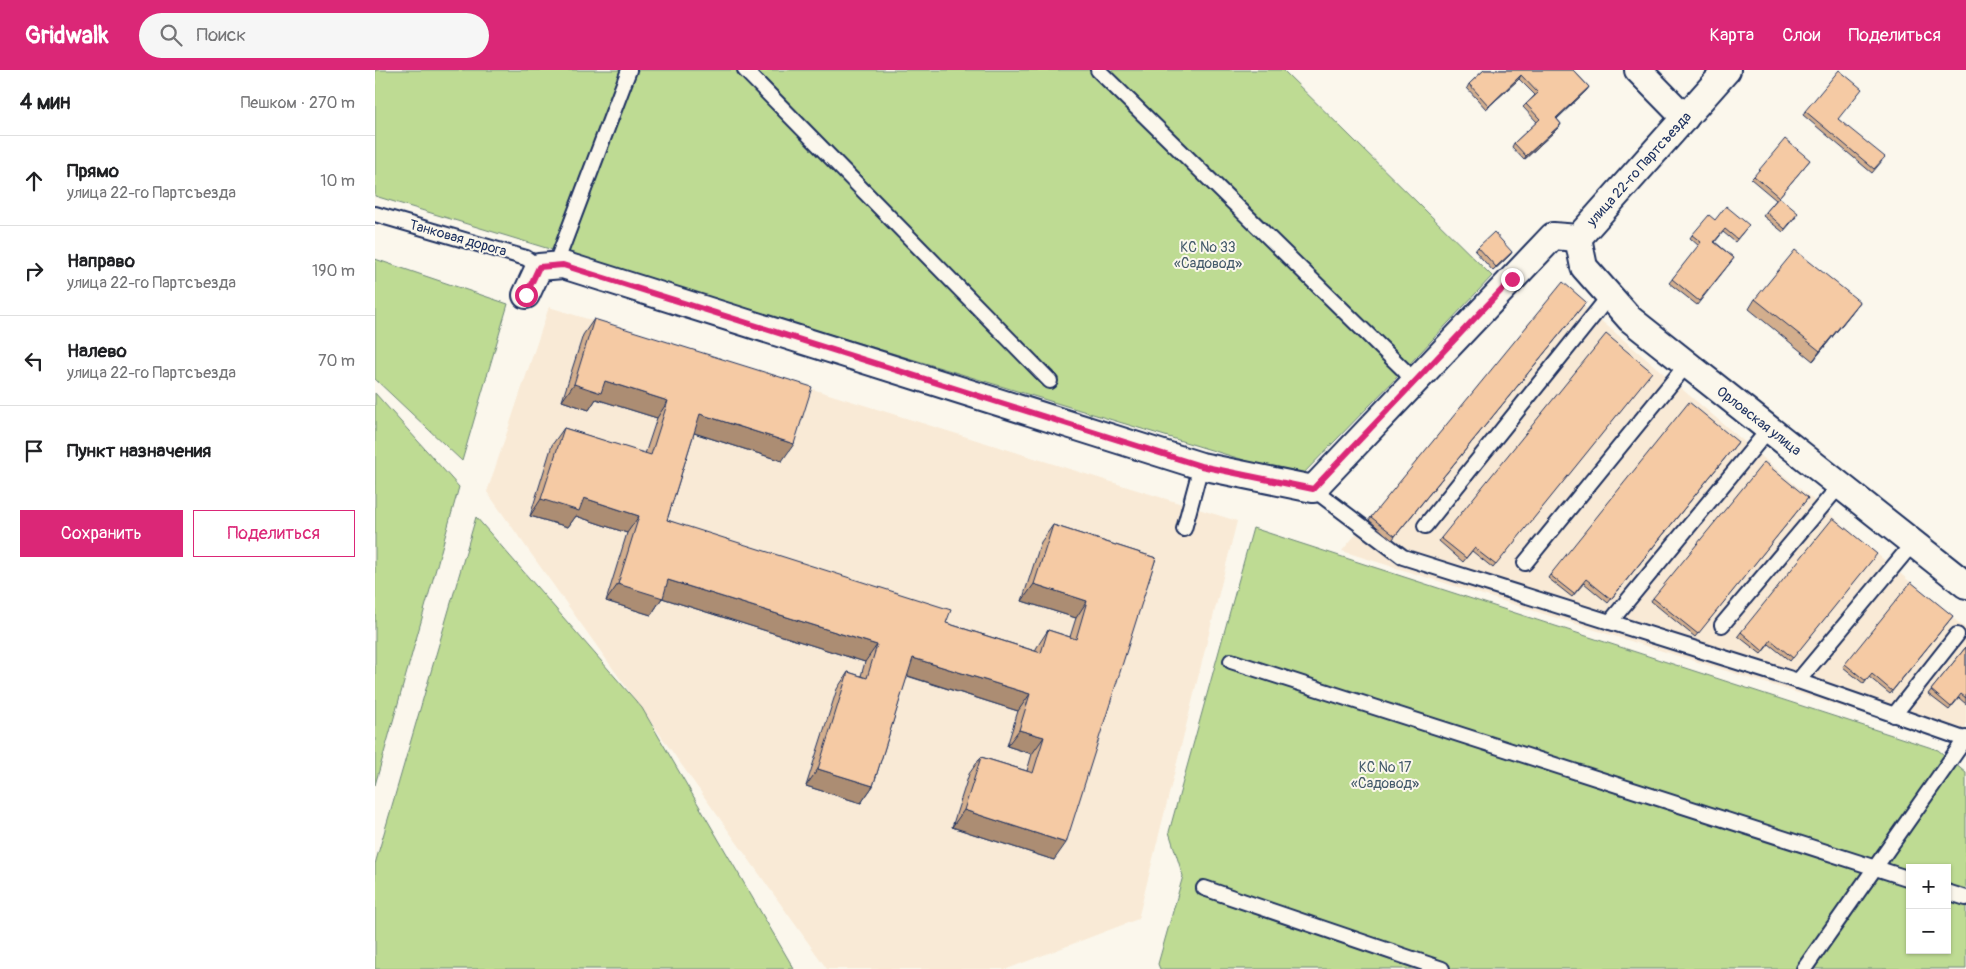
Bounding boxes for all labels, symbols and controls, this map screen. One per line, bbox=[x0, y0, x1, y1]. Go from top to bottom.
search box bbox=[139, 13, 489, 58]
text: Gridwalk bbox=[25, 21, 109, 50]
icon: search bbox=[157, 21, 185, 49]
text: Поиск bbox=[197, 23, 246, 47]
text: Карта bbox=[1710, 24, 1754, 47]
text: Слои bbox=[1782, 24, 1820, 47]
text: Поделиться bbox=[1848, 24, 1941, 47]
text: 4 мин bbox=[20, 89, 70, 116]
text: Пешком · 270 m bbox=[241, 93, 355, 113]
street label: улица 22-го Партсъезда bbox=[1583, 108, 1695, 230]
text: Прямо bbox=[67, 159, 119, 183]
icon: ahead bbox=[20, 167, 48, 195]
text: 10 m bbox=[320, 171, 355, 191]
text: улица 22-го Партсъезда bbox=[67, 183, 236, 203]
street label: Танковая дорога bbox=[407, 216, 509, 260]
park label: КС № 33 «Садовод» bbox=[1174, 239, 1242, 272]
text: Направо bbox=[67, 249, 135, 273]
icon: right bbox=[20, 257, 48, 285]
text: 190 m bbox=[312, 261, 355, 281]
route end bbox=[1501, 268, 1524, 291]
text: улица 22-го Партсъезда bbox=[67, 273, 236, 293]
route start bbox=[515, 284, 538, 307]
text: Налево bbox=[67, 339, 127, 363]
icon: left bbox=[20, 347, 48, 375]
text: 70 m bbox=[318, 351, 355, 371]
text: улица 22-го Партсъезда bbox=[67, 363, 236, 383]
street label: Орловская улица bbox=[1713, 383, 1805, 459]
icon: arrive bbox=[20, 437, 48, 465]
text: Пункт назначения bbox=[67, 439, 211, 463]
button: Сохранить bbox=[20, 510, 183, 557]
button: Поделиться bbox=[193, 510, 355, 557]
park label: КС № 17 «Садовод» bbox=[1351, 759, 1419, 792]
map controls bbox=[1906, 864, 1951, 954]
button: + bbox=[1906, 864, 1951, 909]
button: − bbox=[1906, 909, 1951, 954]

